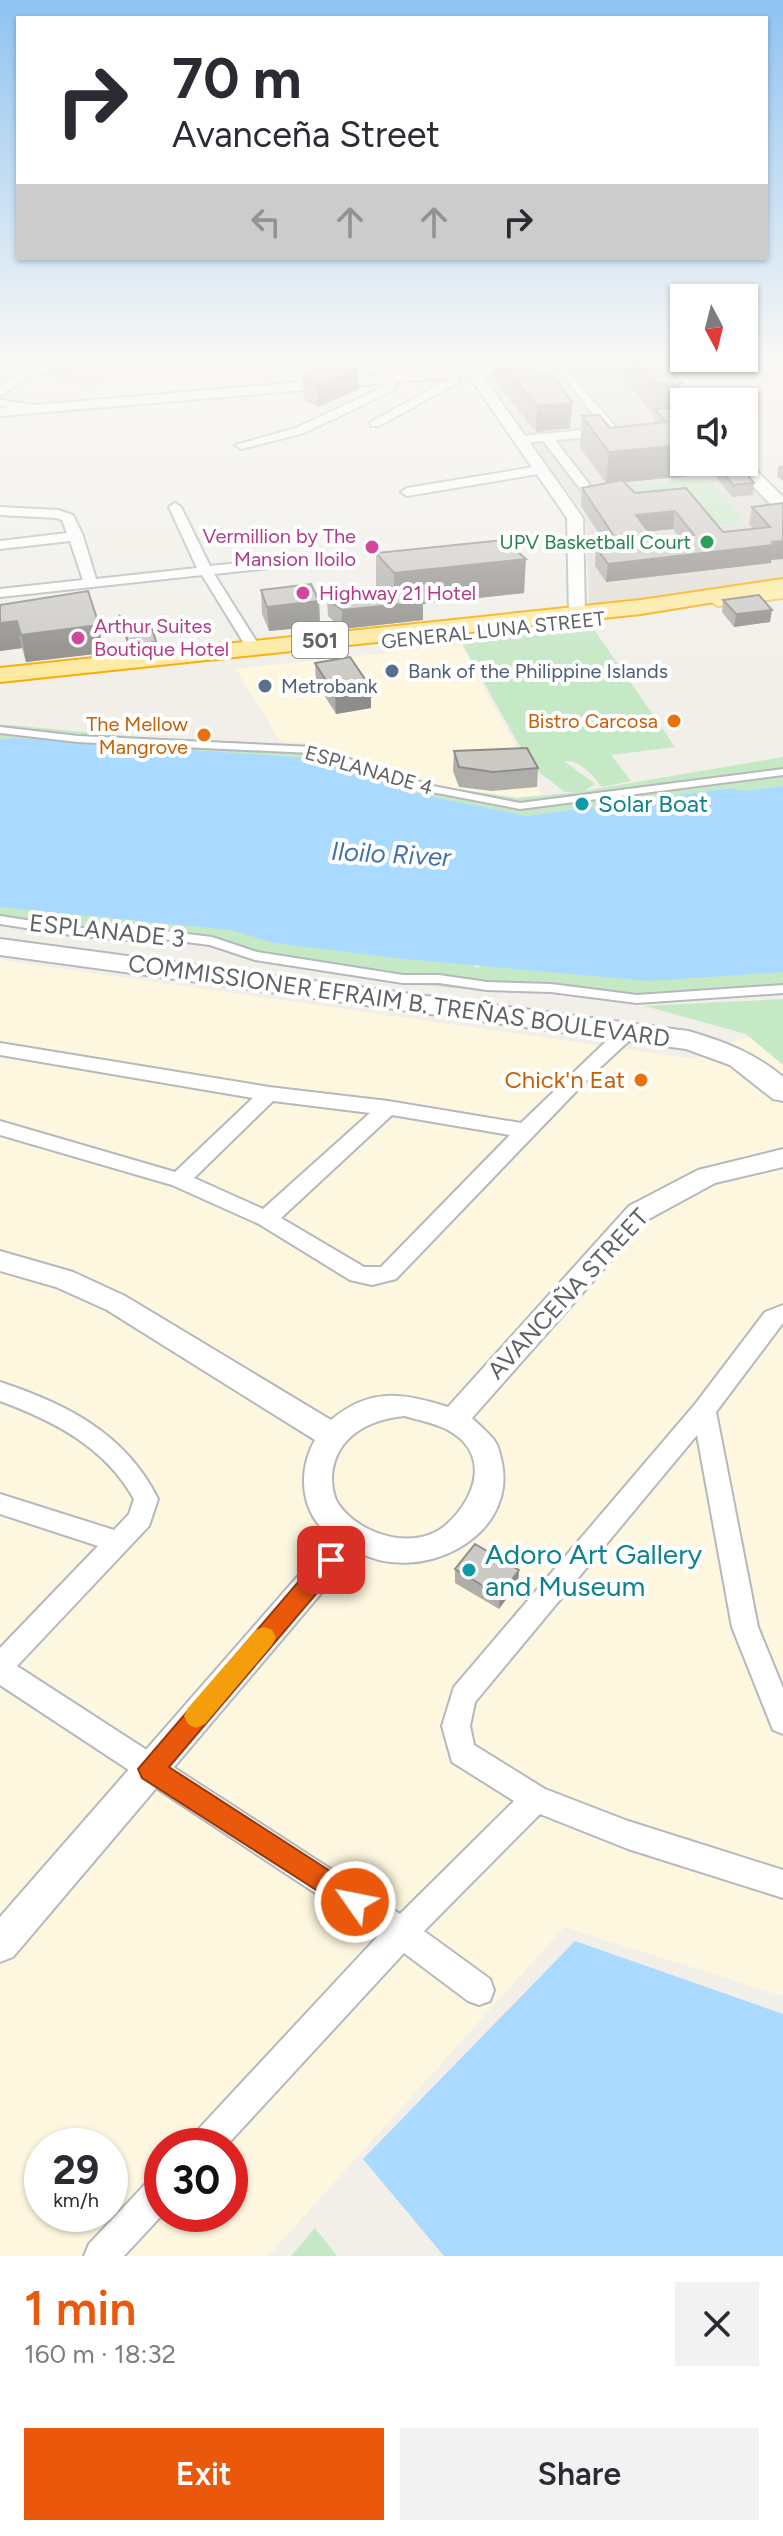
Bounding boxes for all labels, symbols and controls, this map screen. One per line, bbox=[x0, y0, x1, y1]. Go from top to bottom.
text: 70 m bbox=[172, 45, 302, 112]
icon: right bbox=[40, 48, 144, 152]
text: Avanceña Street bbox=[172, 113, 440, 156]
icon: left bbox=[244, 200, 288, 244]
icon: ahead bbox=[328, 200, 372, 244]
icon: ahead bbox=[412, 200, 456, 244]
icon: right bbox=[496, 200, 540, 244]
north arrow bbox=[670, 284, 758, 372]
map controls bbox=[670, 284, 758, 476]
button: sound bbox=[670, 388, 758, 476]
place label: Vermillion by The Mansion Iloilo bbox=[202, 524, 356, 571]
place label: UPV Basketball Court bbox=[500, 530, 691, 554]
marker: UPV Basketball Court bbox=[698, 533, 716, 551]
marker: Vermillion by The Mansion Iloilo bbox=[363, 538, 381, 556]
place label: Highway 21 Hotel bbox=[319, 581, 476, 605]
marker: Highway 21 Hotel bbox=[294, 584, 312, 602]
street label: GENERAL LUNA STREET bbox=[380, 606, 606, 654]
place label: Arthur Suites Boutique Hotel bbox=[94, 614, 229, 661]
road number: 501 bbox=[292, 622, 348, 658]
marker: Arthur Suites Boutique Hotel bbox=[69, 629, 87, 647]
place label: Bank of the Philippine Islands bbox=[408, 659, 668, 683]
marker: Bank of the Philippine Islands bbox=[383, 662, 401, 680]
place label: Metrobank bbox=[281, 674, 378, 698]
marker: Metrobank bbox=[256, 677, 274, 695]
place label: Bistro Carcosa bbox=[528, 709, 658, 733]
place label: The Mellow Mangrove bbox=[86, 712, 188, 759]
marker: Bistro Carcosa bbox=[665, 712, 683, 730]
marker: The Mellow Mangrove bbox=[195, 726, 213, 744]
street label: ESPLANADE 4 bbox=[302, 740, 436, 800]
place label: Solar Boat bbox=[598, 789, 708, 818]
marker: Solar Boat bbox=[573, 795, 591, 813]
water label: Iloilo River bbox=[330, 835, 453, 873]
street label: ESPLANADE 3 bbox=[28, 908, 186, 953]
street label: COMMISSIONER EFRAIM B. TREÑAS BOULEVARD bbox=[126, 948, 672, 1053]
place label: Chick'n Eat bbox=[504, 1065, 625, 1094]
marker: Chick'n Eat bbox=[632, 1071, 650, 1089]
street label: AVANCEÑA STREET bbox=[481, 1202, 654, 1385]
pin bbox=[297, 1526, 365, 1594]
place label: Adoro Art Gallery and Museum bbox=[485, 1537, 703, 1603]
icon: arrive bbox=[309, 1538, 353, 1582]
marker: Adoro Art Gallery and Museum bbox=[460, 1561, 478, 1579]
position arrow bbox=[313, 1860, 397, 1944]
speed limit sign: 30 bbox=[144, 2128, 248, 2232]
text: 29 bbox=[53, 2146, 99, 2194]
text: km/h bbox=[53, 2188, 99, 2212]
text: 1 min bbox=[24, 2279, 136, 2337]
button: close bbox=[675, 2282, 759, 2366]
text: 160 m · 18:32 bbox=[24, 2338, 176, 2370]
button: Exit bbox=[24, 2428, 384, 2520]
button: Share bbox=[400, 2428, 759, 2520]

